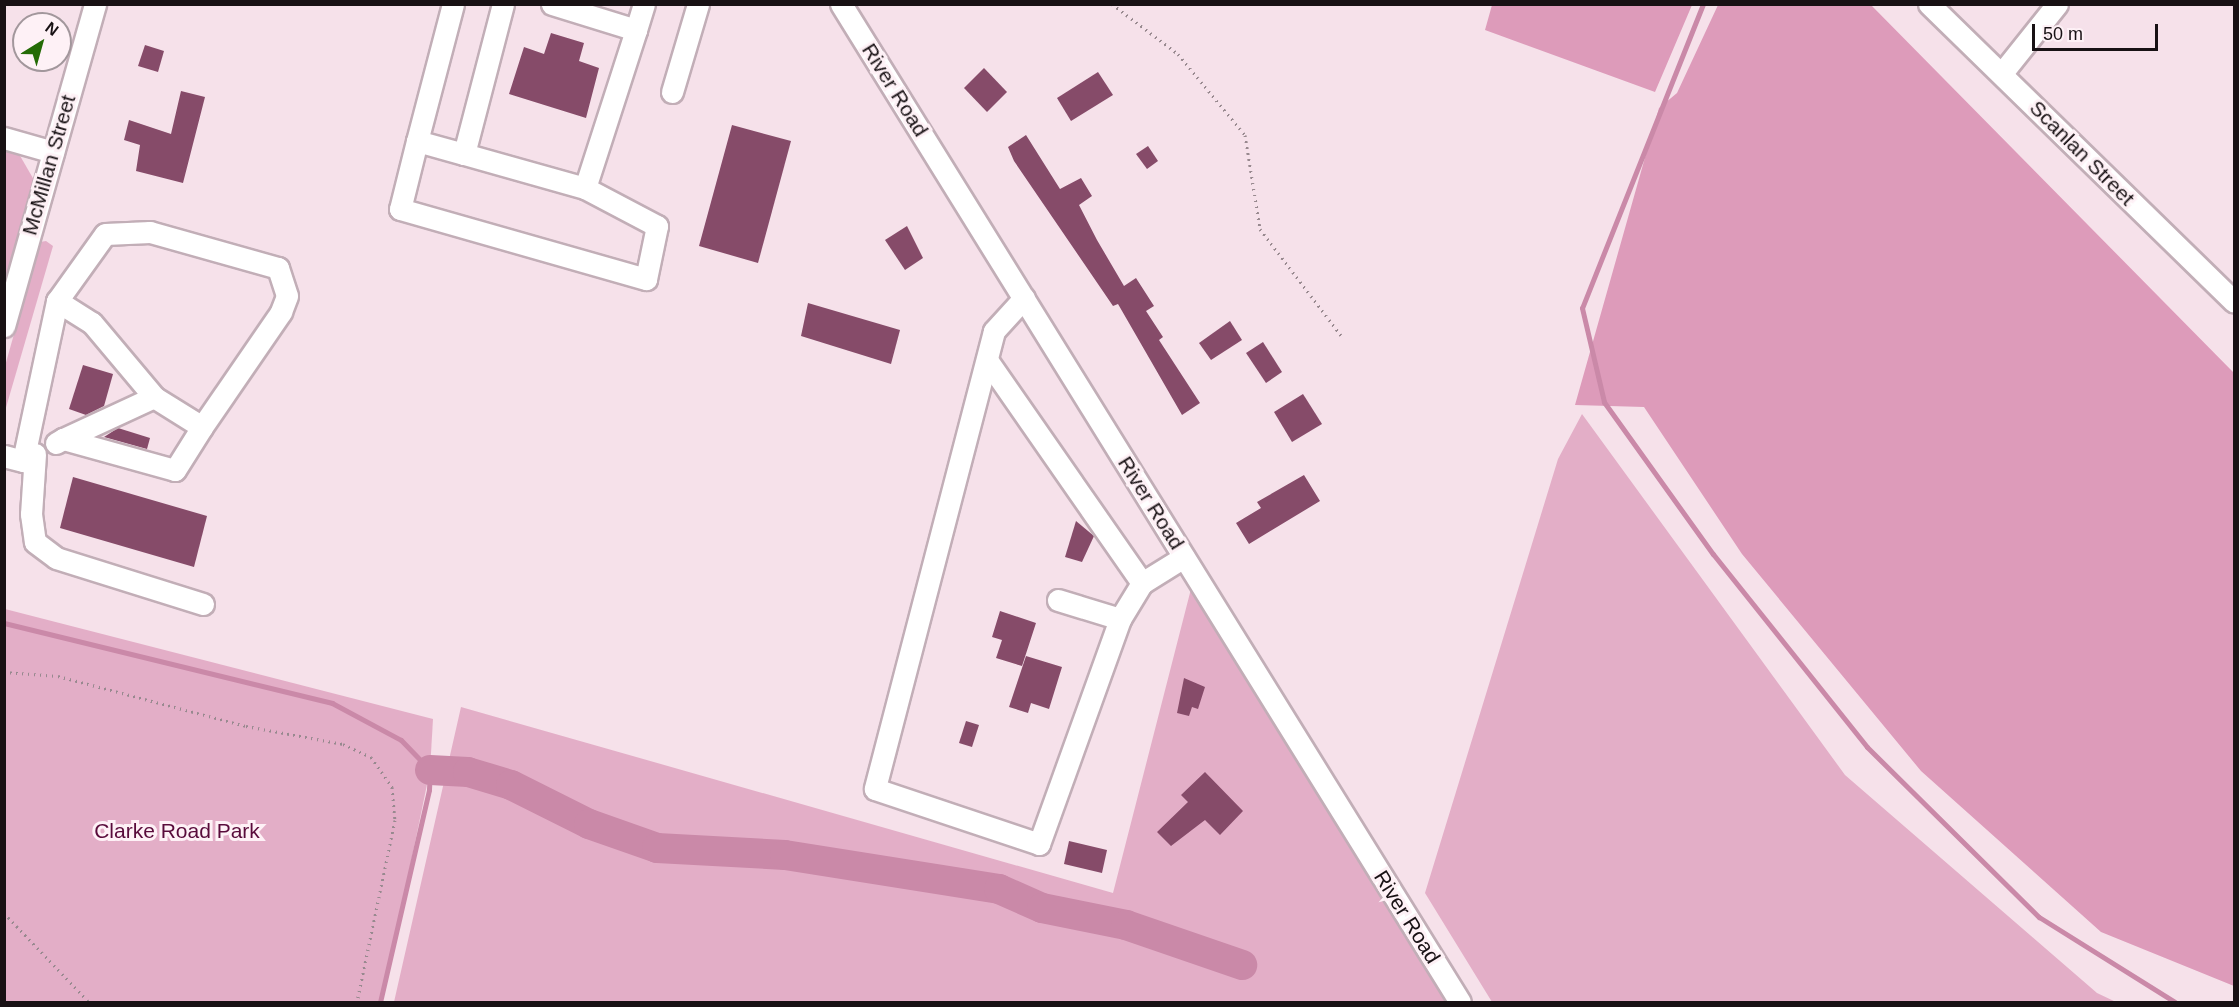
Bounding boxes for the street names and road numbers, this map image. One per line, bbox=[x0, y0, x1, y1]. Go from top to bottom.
street label: River Road bbox=[856, 39, 934, 141]
street label: McMillan Street bbox=[17, 92, 81, 238]
street label: Scanlan Street bbox=[2024, 95, 2140, 211]
street label: River Road bbox=[1112, 452, 1190, 554]
street label: River Road bbox=[1368, 866, 1446, 968]

